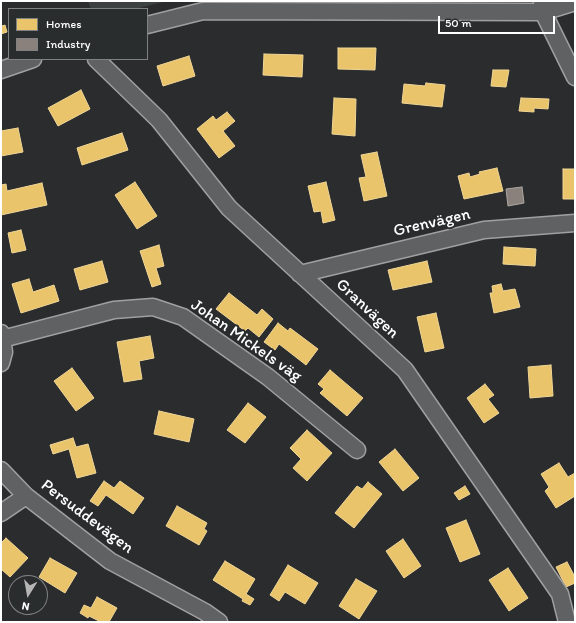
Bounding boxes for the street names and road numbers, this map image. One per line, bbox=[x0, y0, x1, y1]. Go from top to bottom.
street label: Grenvägen bbox=[392, 204, 472, 242]
street label: Granvägen bbox=[331, 275, 403, 343]
street label: Johan Mickels väg bbox=[187, 295, 305, 387]
street label: Persuddevägen bbox=[37, 475, 137, 559]

